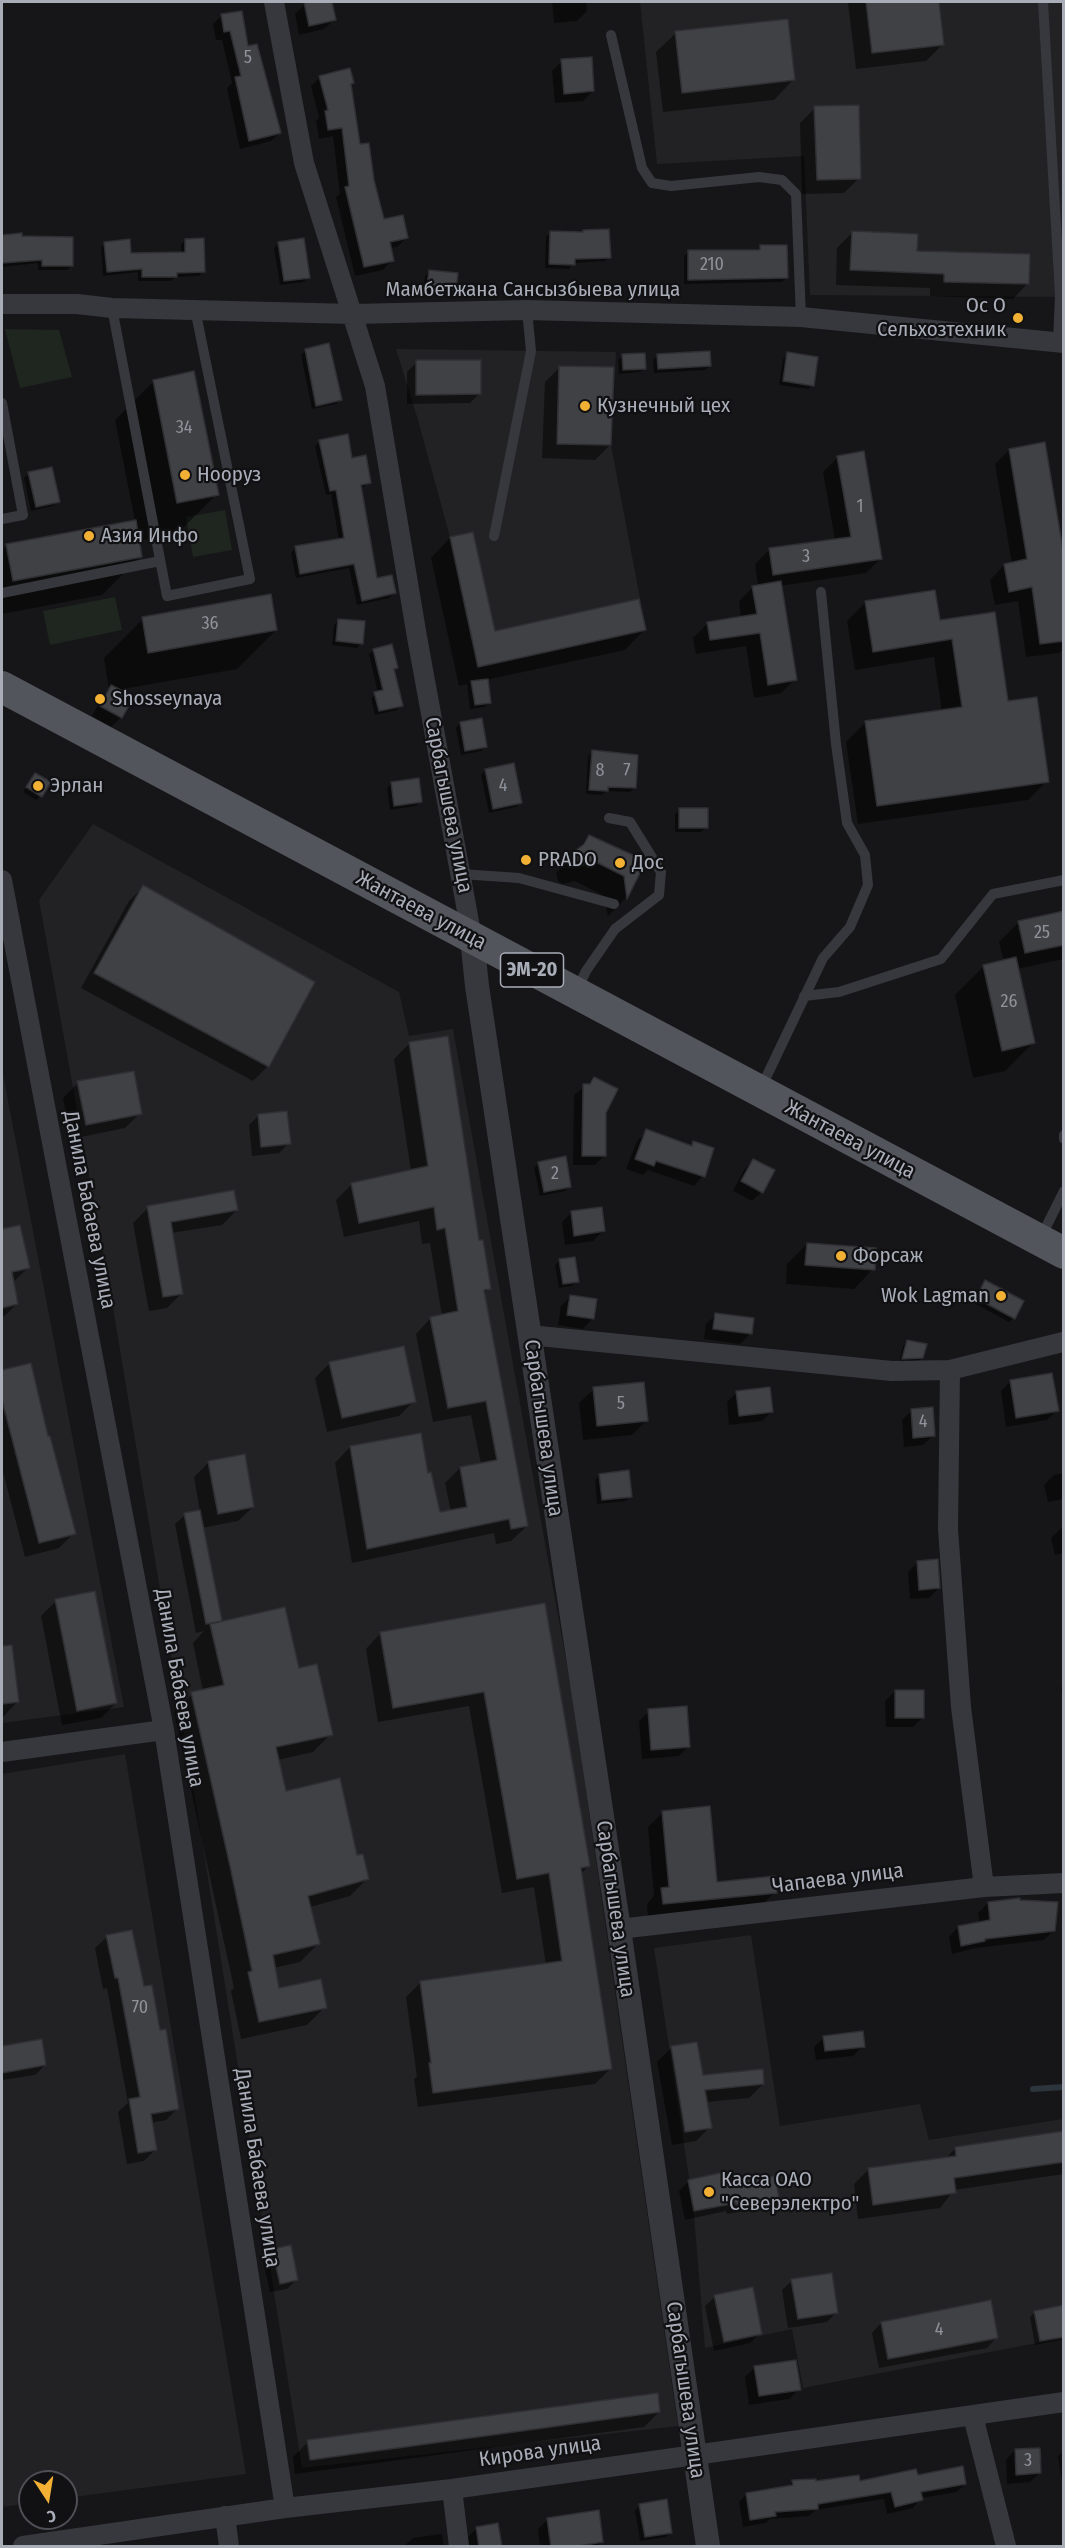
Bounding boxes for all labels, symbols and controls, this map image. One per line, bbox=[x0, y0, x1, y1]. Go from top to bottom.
house number: 5 bbox=[244, 47, 252, 69]
house number: 210 bbox=[700, 254, 724, 276]
street label: Мамбетжана Сансызбыева улица bbox=[386, 277, 680, 303]
place label: Ос О Сельхозтехник bbox=[877, 293, 1006, 343]
marker: Ос О Сельхозтехник bbox=[1011, 311, 1025, 325]
place label: Кузнечный цех bbox=[597, 393, 730, 419]
marker: Кузнечный цех bbox=[578, 399, 592, 413]
house number: 34 bbox=[176, 417, 192, 439]
place label: Нооруз bbox=[197, 462, 261, 488]
marker: Нооруз bbox=[178, 468, 192, 482]
house number: 1 bbox=[856, 496, 864, 518]
place label: Азия Инфо bbox=[101, 523, 198, 549]
marker: Азия Инфо bbox=[82, 529, 96, 543]
house number: 3 bbox=[802, 546, 810, 568]
house number: 36 bbox=[201, 613, 219, 635]
place label: Shosseynaya bbox=[112, 686, 222, 712]
marker: Shosseynaya bbox=[93, 692, 107, 706]
street label: Сарбагышева улица bbox=[419, 715, 477, 895]
house number: 8 bbox=[596, 760, 604, 782]
house number: 7 bbox=[623, 760, 631, 782]
place label: Эрлан bbox=[50, 773, 103, 799]
house number: 4 bbox=[499, 775, 507, 797]
marker: Эрлан bbox=[31, 779, 45, 793]
place label: PRADO bbox=[538, 847, 597, 873]
place label: Дос bbox=[632, 850, 664, 876]
marker: PRADO bbox=[519, 853, 533, 867]
marker: Дос bbox=[613, 856, 627, 870]
street label: Жантаева улица bbox=[352, 866, 490, 956]
house number: 25 bbox=[1034, 922, 1050, 944]
road number: ЭМ-20 bbox=[500, 953, 564, 987]
house number: 26 bbox=[1001, 991, 1017, 1013]
street label: Жантаева улица bbox=[781, 1095, 919, 1185]
street label: Данила Бабаева улица bbox=[57, 1109, 121, 1311]
house number: 2 bbox=[551, 1163, 559, 1185]
place label: Форсаж bbox=[853, 1243, 923, 1269]
marker: Форсаж bbox=[834, 1249, 848, 1263]
place label: Wok Lagman bbox=[881, 1283, 989, 1309]
marker: Wok Lagman bbox=[994, 1289, 1008, 1303]
street label: Сарбагышева улица bbox=[518, 1338, 568, 1518]
house number: 5 bbox=[617, 1393, 625, 1415]
house number: 4 bbox=[919, 1411, 927, 1433]
street label: Данила Бабаева улица bbox=[149, 1587, 209, 1789]
street label: Сарбагышева улица bbox=[590, 1819, 640, 1999]
street label: Чапаева улица bbox=[771, 1858, 905, 1900]
house number: 70 bbox=[132, 1997, 148, 2019]
street label: Данила Бабаева улица bbox=[229, 2067, 285, 2269]
place label: Касса ОАО "Северэлектро" bbox=[721, 2167, 860, 2217]
marker: Касса ОАО "Северэлектро" bbox=[702, 2185, 716, 2199]
street label: Сарбагышева улица bbox=[660, 2300, 710, 2480]
house number: 4 bbox=[935, 2319, 943, 2341]
street label: Кирова улица bbox=[477, 2431, 603, 2473]
house number: 3 bbox=[1024, 2450, 1032, 2472]
north arrow bbox=[18, 2470, 78, 2530]
text: С bbox=[45, 2506, 58, 2526]

